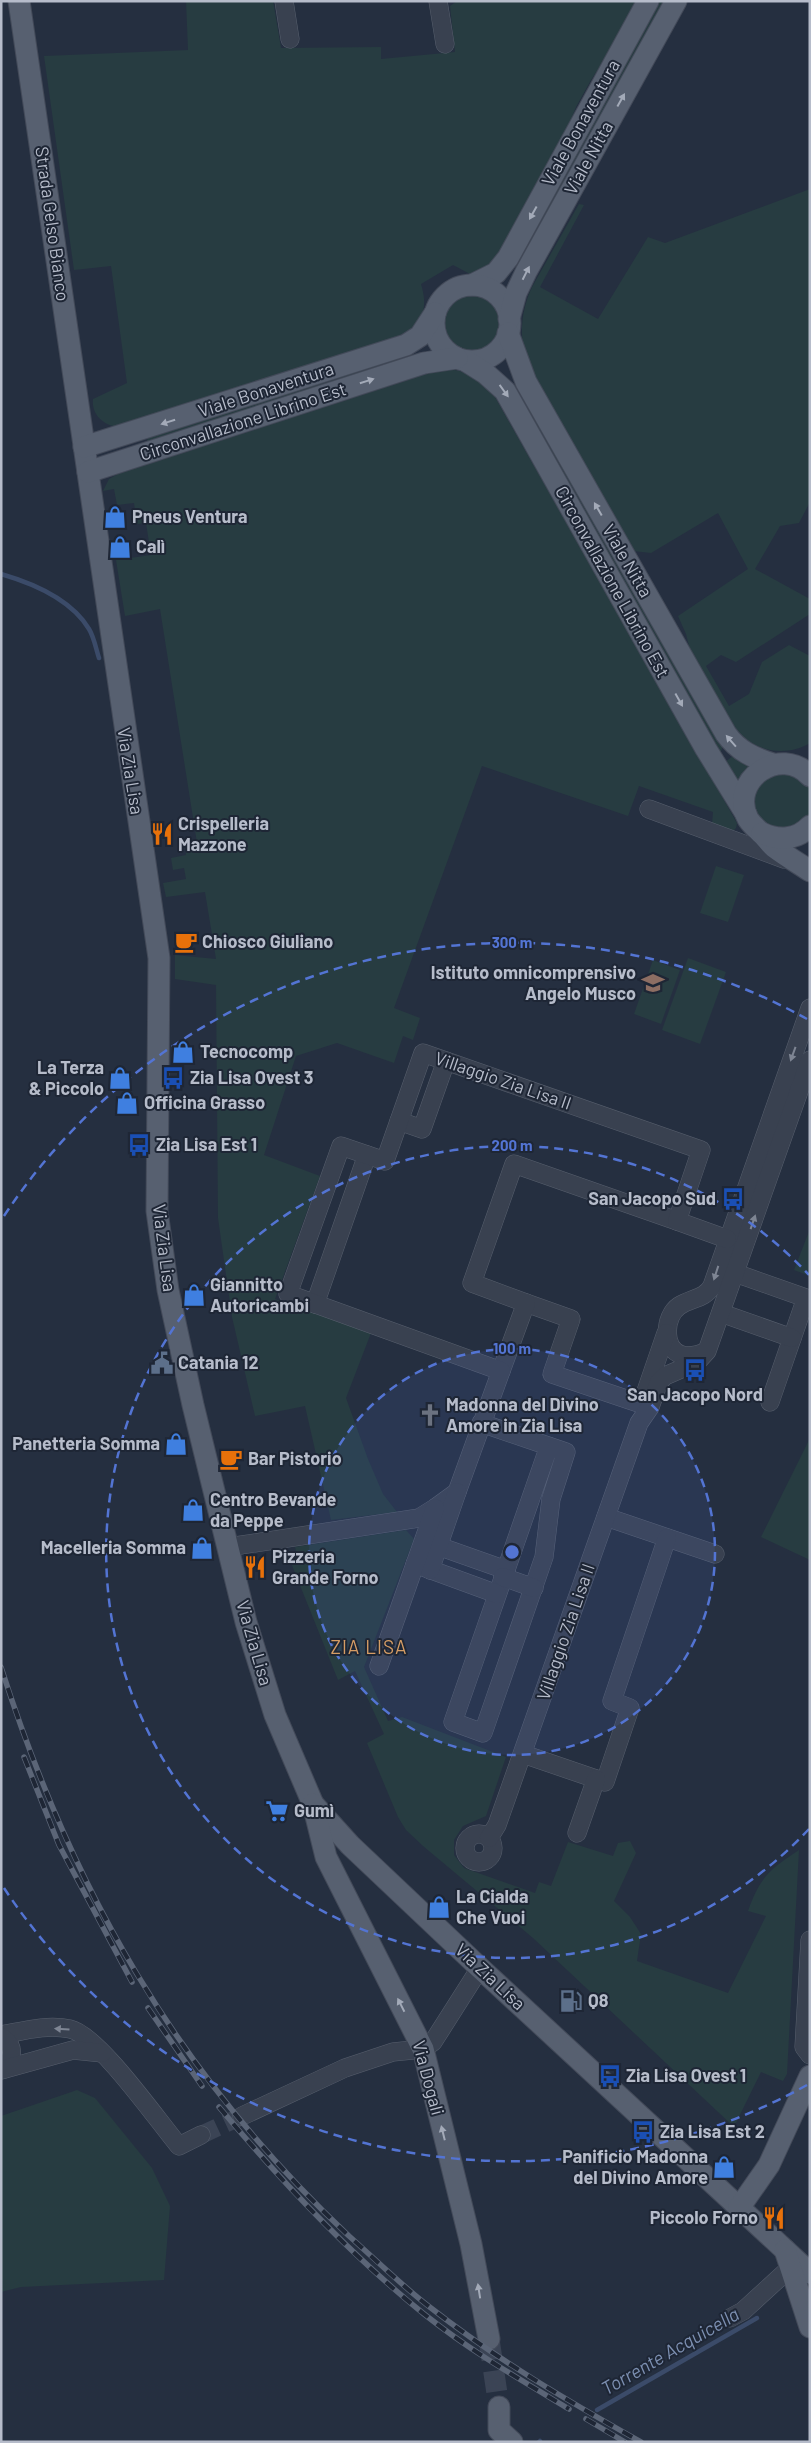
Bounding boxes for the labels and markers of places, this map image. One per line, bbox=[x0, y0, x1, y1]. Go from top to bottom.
shop icon: Pneus Ventura bbox=[102, 504, 128, 530]
place label: Pneus Ventura bbox=[132, 505, 248, 527]
shop icon: Calì bbox=[107, 534, 133, 560]
place label: Calì bbox=[136, 535, 165, 557]
place label: Crispelleria Mazzone bbox=[178, 812, 269, 855]
restaurant icon: Crispelleria Mazzone bbox=[149, 821, 175, 847]
cafe icon: Chiosco Giuliano bbox=[173, 929, 199, 955]
place label: Chiosco Giuliano bbox=[202, 930, 333, 952]
place label: Istituto omnicomprensivo Angelo Musco bbox=[431, 961, 636, 1004]
school or university icon: Istituto omnicomprensivo Angelo Musco bbox=[640, 970, 666, 996]
shop icon: Tecnocomp bbox=[170, 1039, 196, 1065]
place label: Tecnocomp bbox=[200, 1040, 293, 1062]
place label: La Terza & Piccolo bbox=[29, 1056, 104, 1099]
shop icon: La Terza & Piccolo bbox=[107, 1065, 133, 1091]
bus stop icon: Zia Lisa Ovest 3 bbox=[160, 1065, 186, 1091]
place label: Zia Lisa Ovest 3 bbox=[190, 1066, 314, 1088]
shop icon: Officina Grasso bbox=[114, 1090, 140, 1116]
place label: Officina Grasso bbox=[144, 1091, 265, 1113]
bus stop icon: Zia Lisa Est 1 bbox=[126, 1132, 152, 1158]
place label: Zia Lisa Est 1 bbox=[156, 1133, 257, 1155]
bus stop icon: San Jacopo Sud bbox=[720, 1186, 746, 1212]
place label: San Jacopo Sud bbox=[588, 1187, 716, 1209]
place label: Giannitto Autoricambi bbox=[210, 1273, 309, 1316]
shop icon: Giannitto Autoricambi bbox=[181, 1282, 207, 1308]
public building icon: Catania 12 bbox=[149, 1350, 175, 1376]
place label: Catania 12 bbox=[178, 1351, 259, 1373]
bus stop icon: San Jacopo Nord bbox=[682, 1357, 708, 1383]
place label: San Jacopo Nord bbox=[627, 1383, 763, 1405]
place label: Madonna del Divino Amore in Zia Lisa bbox=[446, 1393, 599, 1436]
church icon: Madonna del Divino Amore in Zia Lisa bbox=[417, 1402, 443, 1428]
shop icon: Panetteria Somma bbox=[163, 1431, 189, 1457]
place label: Panetteria Somma bbox=[12, 1432, 160, 1454]
cafe icon: Bar Pistorio bbox=[218, 1446, 244, 1472]
place label: Bar Pistorio bbox=[248, 1447, 342, 1469]
place label: Centro Bevande da Peppe bbox=[210, 1488, 337, 1531]
shop icon: Centro Bevande da Peppe bbox=[180, 1497, 206, 1523]
shop icon: Macelleria Somma bbox=[189, 1535, 215, 1561]
place label: Macelleria Somma bbox=[41, 1536, 186, 1558]
centre of rings bbox=[503, 1543, 521, 1561]
place label: Pizzeria Grande Forno bbox=[272, 1545, 379, 1588]
restaurant icon: Pizzeria Grande Forno bbox=[242, 1554, 268, 1580]
supermarket icon: Gumì bbox=[264, 1798, 290, 1824]
place label: Gumì bbox=[294, 1799, 334, 1821]
place label: La Cialda Che Vuoi bbox=[456, 1885, 529, 1928]
shop icon: La Cialda Che Vuoi bbox=[426, 1894, 452, 1920]
fuel station icon: Q8 bbox=[558, 1988, 584, 2014]
place label: Q8 bbox=[588, 1989, 609, 2011]
bus stop icon: Zia Lisa Ovest 1 bbox=[597, 2063, 623, 2089]
place label: Zia Lisa Ovest 1 bbox=[626, 2064, 746, 2086]
bus stop icon: Zia Lisa Est 2 bbox=[630, 2119, 656, 2145]
place label: Zia Lisa Est 2 bbox=[660, 2120, 765, 2142]
place label: Panificio Madonna del Divino Amore bbox=[562, 2145, 708, 2188]
shop icon: Panificio Madonna del Divino Amore bbox=[711, 2154, 737, 2180]
restaurant icon: Piccolo Forno bbox=[761, 2205, 787, 2231]
place label: Piccolo Forno bbox=[650, 2206, 758, 2228]

